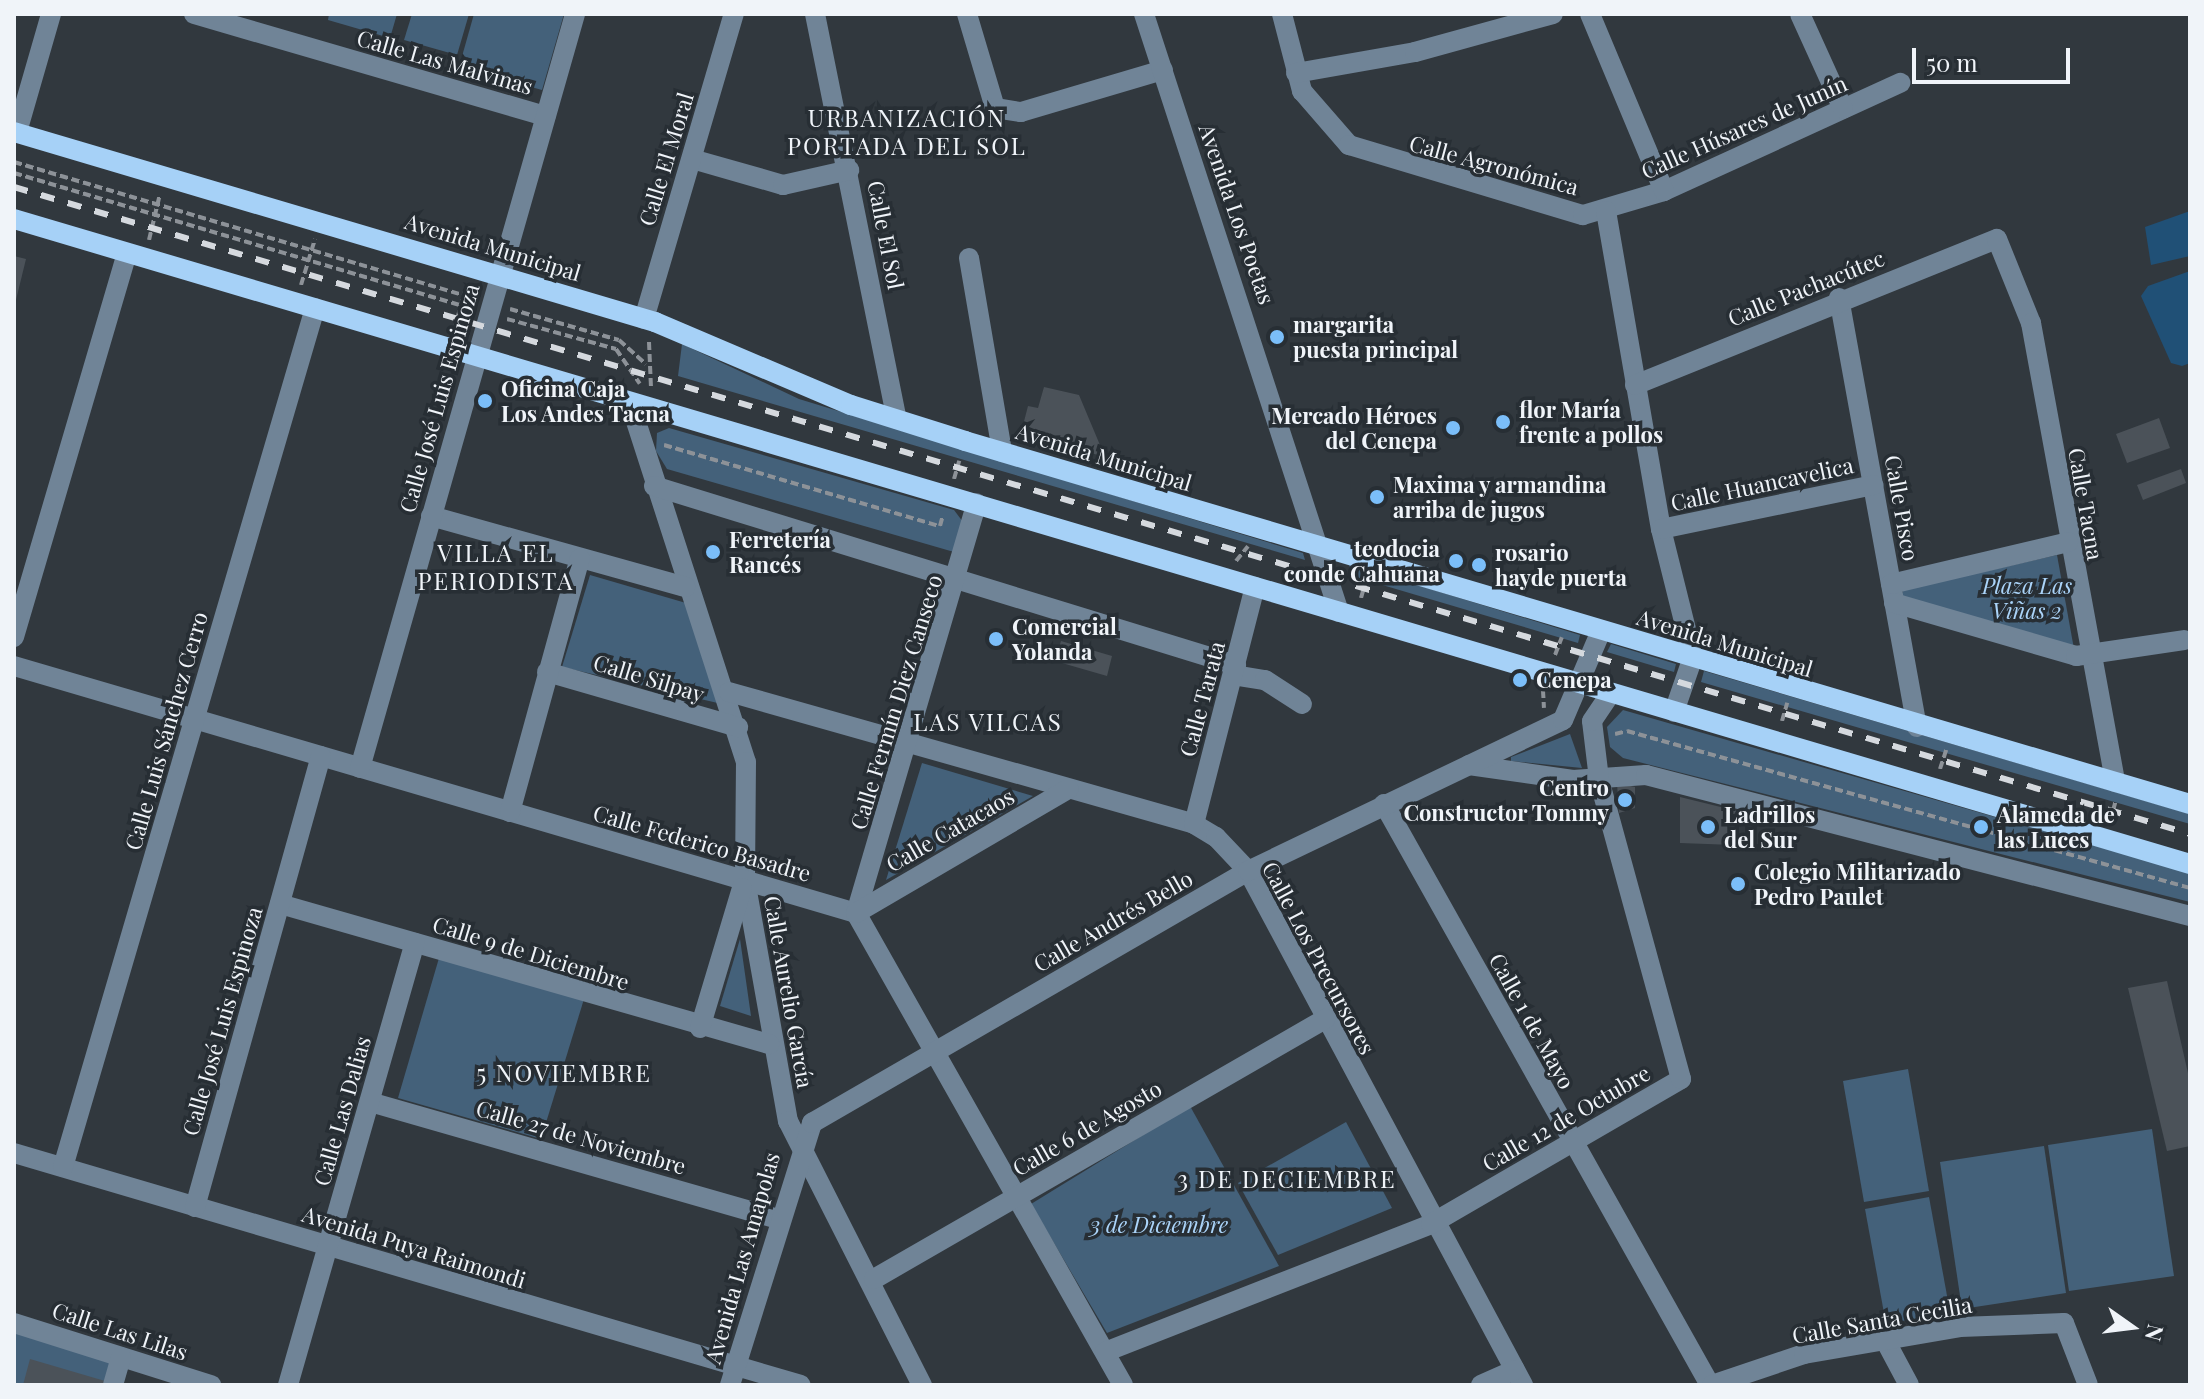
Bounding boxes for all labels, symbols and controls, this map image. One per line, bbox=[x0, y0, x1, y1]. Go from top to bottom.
street label: Calle Las Malvinas bbox=[354, 24, 536, 100]
scale bar bbox=[1916, 32, 2074, 82]
text: 50 m bbox=[1926, 46, 1978, 78]
street label: Calle Húsares de Junín bbox=[1637, 70, 1851, 184]
street label: Calle El Moral bbox=[633, 89, 699, 229]
district label: URBANIZACIÓN PORTADA DEL SOL bbox=[787, 104, 1027, 160]
street label: Avenida Los Poetas bbox=[1194, 120, 1280, 308]
street label: Calle Agronómica bbox=[1406, 130, 1582, 200]
street label: Calle El Sol bbox=[863, 178, 909, 292]
street label: Avenida Municipal bbox=[402, 208, 584, 286]
street label: Calle Pachacútec bbox=[1724, 245, 1888, 331]
street label: Calle José Luis Espinoza bbox=[394, 281, 484, 515]
place label: margarita puesta principal bbox=[1293, 311, 1458, 362]
marker: margarita puesta principal bbox=[1268, 328, 1286, 346]
place label: Oficina Caja Los Andes Tacna bbox=[501, 375, 671, 426]
marker: Oficina Caja Los Andes Tacna bbox=[476, 392, 494, 410]
place label: flor María frente a pollos bbox=[1519, 396, 1663, 448]
place label: Mercado Héroes del Cenepa bbox=[1271, 402, 1437, 454]
marker: flor María frente a pollos bbox=[1494, 413, 1512, 431]
street label: Avenida Municipal bbox=[1013, 418, 1195, 496]
marker: Mercado Héroes del Cenepa bbox=[1444, 419, 1462, 437]
street label: Calle Tacna bbox=[2063, 445, 2109, 563]
street label: Calle Huancavelica bbox=[1668, 452, 1856, 516]
street label: Calle Pisco bbox=[1880, 453, 1924, 563]
place label: Maxima y armandina arriba de jugos bbox=[1393, 471, 1608, 522]
marker: Maxima y armandina arriba de jugos bbox=[1368, 488, 1386, 506]
place label: Ferretería Rancés bbox=[729, 526, 831, 578]
place label: teodocia conde Cahuana bbox=[1284, 535, 1440, 586]
district label: VILLA EL PERIODISTA bbox=[418, 539, 574, 595]
place label: rosario hayde puerta bbox=[1495, 539, 1627, 590]
marker: Ferretería Rancés bbox=[704, 543, 722, 561]
marker: teodocia conde Cahuana bbox=[1447, 552, 1465, 570]
marker: rosario hayde puerta bbox=[1470, 556, 1488, 574]
street label: Calle Fermín Diez Canseco bbox=[845, 571, 947, 833]
park label: Plaza Las Viñas 2 bbox=[1982, 572, 2072, 624]
street label: Avenida Municipal bbox=[1634, 604, 1816, 682]
street label: Calle Luis Sánchez Cerro bbox=[119, 609, 213, 853]
place label: Comercial Yolanda bbox=[1012, 613, 1117, 664]
marker: Comercial Yolanda bbox=[987, 630, 1005, 648]
street label: Calle Tarata bbox=[1174, 638, 1230, 760]
street label: Calle Silpay bbox=[590, 649, 708, 707]
place label: Cenepa bbox=[1536, 667, 1612, 693]
marker: Cenepa bbox=[1511, 671, 1529, 689]
district label: LAS VILCAS bbox=[913, 708, 1063, 736]
place label: Centro Constructor Tommy bbox=[1402, 774, 1609, 826]
street label: Calle Catacaos bbox=[881, 783, 1019, 877]
marker: Centro Constructor Tommy bbox=[1616, 791, 1634, 809]
street label: Calle Federico Basadre bbox=[590, 799, 814, 887]
place label: Ladrillos del Sur bbox=[1724, 801, 1815, 852]
place label: Alameda de las Luces bbox=[1997, 801, 2115, 852]
marker: Ladrillos del Sur bbox=[1699, 818, 1717, 836]
marker: Alameda de las Luces bbox=[1972, 818, 1990, 836]
street label: Calle Los Precursores bbox=[1257, 857, 1381, 1059]
place label: Colegio Militarizado Pedro Paulet bbox=[1754, 858, 1961, 910]
street label: Calle Andrés Bello bbox=[1029, 865, 1197, 977]
marker: Colegio Militarizado Pedro Paulet bbox=[1729, 875, 1747, 893]
street label: Calle Aurelio García bbox=[759, 893, 819, 1091]
street label: Calle José Luis Espinoza bbox=[177, 904, 267, 1138]
street label: Calle 9 de Diciembre bbox=[430, 911, 632, 995]
street label: Calle 1 de Mayo bbox=[1484, 949, 1580, 1093]
street label: Calle Las Dalias bbox=[308, 1033, 376, 1189]
district label: 5 NOVIEMBRE bbox=[476, 1059, 652, 1087]
street label: Calle 12 de Octubre bbox=[1478, 1059, 1654, 1177]
street label: Calle 6 de Agosto bbox=[1008, 1074, 1166, 1182]
street label: Calle 27 de Noviembre bbox=[473, 1094, 689, 1180]
street label: Avenida Las Amapolas bbox=[699, 1149, 785, 1367]
district label: 3 DE DECIEMBRE bbox=[1177, 1165, 1397, 1193]
street label: Avenida Puya Raimondi bbox=[299, 1200, 529, 1294]
park label: 3 de Diciembre bbox=[1090, 1212, 1228, 1238]
north arrow bbox=[2092, 1287, 2172, 1367]
street label: Calle Santa Cecilia bbox=[1790, 1291, 1974, 1349]
street label: Calle Las Lilas bbox=[49, 1297, 191, 1365]
text: N bbox=[2139, 1321, 2172, 1344]

